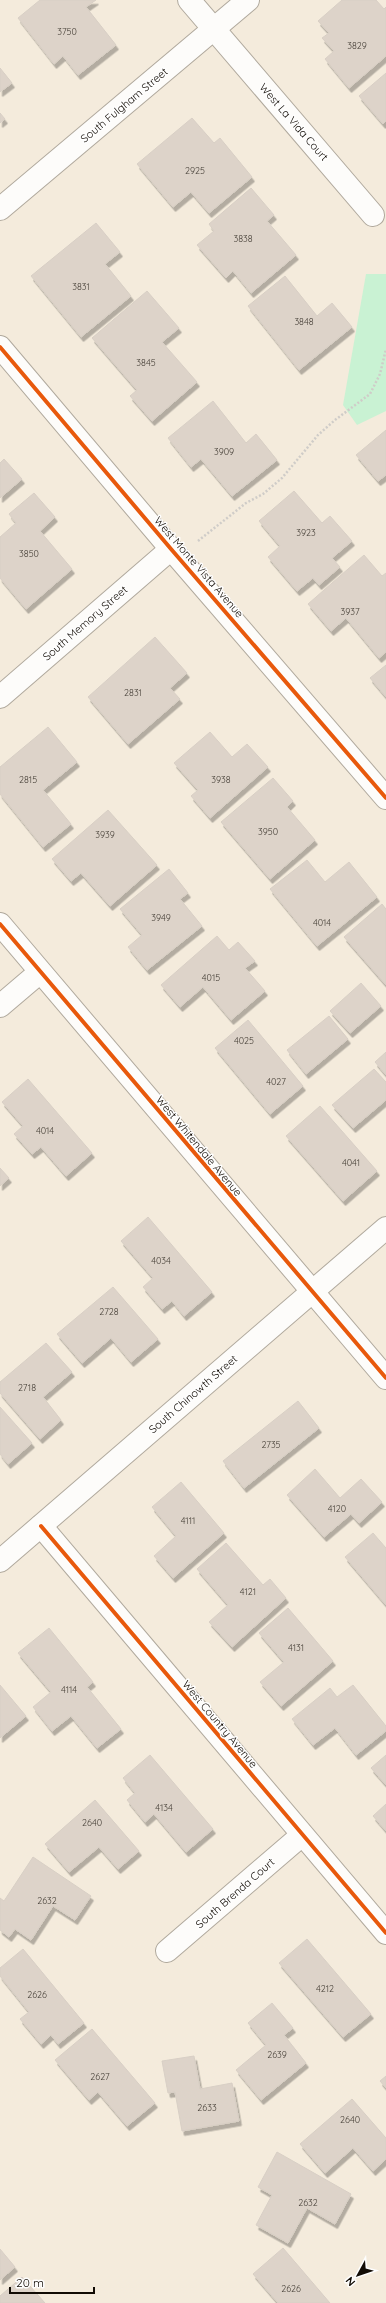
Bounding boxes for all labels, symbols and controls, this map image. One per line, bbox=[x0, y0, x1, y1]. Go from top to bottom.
house number: 3750 bbox=[57, 26, 77, 37]
house number: 3829 bbox=[347, 40, 367, 51]
street label: South Fulgham Street bbox=[77, 64, 171, 146]
street label: West La Vida Court bbox=[257, 80, 332, 164]
house number: 2925 bbox=[185, 165, 205, 176]
house number: 3838 bbox=[233, 233, 253, 244]
house number: 3831 bbox=[72, 281, 90, 292]
house number: 3848 bbox=[294, 316, 314, 327]
house number: 3845 bbox=[136, 357, 156, 368]
house number: 3909 bbox=[214, 446, 234, 457]
street label: West Monte Vista Avenue bbox=[151, 514, 247, 620]
house number: 3923 bbox=[296, 527, 316, 538]
house number: 3850 bbox=[19, 548, 39, 559]
street label: South Memory Street bbox=[40, 582, 130, 664]
house number: 3937 bbox=[340, 606, 360, 617]
house number: 2831 bbox=[124, 687, 142, 698]
house number: 2815 bbox=[19, 774, 37, 785]
house number: 3938 bbox=[211, 774, 231, 785]
house number: 3950 bbox=[258, 826, 278, 837]
house number: 3939 bbox=[95, 829, 115, 840]
house number: 3949 bbox=[151, 912, 171, 923]
house number: 4014 bbox=[313, 917, 331, 928]
house number: 4015 bbox=[202, 972, 220, 983]
house number: 4025 bbox=[234, 1035, 254, 1046]
house number: 4027 bbox=[266, 1076, 286, 1087]
street label: West Whitendale Avenue bbox=[153, 1093, 245, 1199]
house number: 4014 bbox=[36, 1125, 54, 1136]
house number: 4041 bbox=[342, 1157, 360, 1168]
house number: 4034 bbox=[151, 1255, 171, 1266]
house number: 2728 bbox=[99, 1306, 119, 1317]
street label: South Chinowth Street bbox=[146, 1352, 240, 1436]
house number: 2718 bbox=[18, 1382, 36, 1393]
house number: 2735 bbox=[261, 1439, 281, 1450]
house number: 4120 bbox=[328, 1503, 346, 1514]
house number: 4111 bbox=[181, 1515, 195, 1526]
house number: 4121 bbox=[240, 1586, 256, 1597]
house number: 4131 bbox=[288, 1642, 304, 1653]
street label: West Country Avenue bbox=[179, 1677, 261, 1771]
house number: 4114 bbox=[61, 1684, 77, 1695]
house number: 4134 bbox=[155, 1802, 173, 1813]
house number: 2640 bbox=[82, 1817, 102, 1828]
street label: South Brenda Court bbox=[193, 1855, 278, 1931]
house number: 2632 bbox=[37, 1895, 57, 1906]
house number: 4212 bbox=[316, 1983, 334, 1994]
house number: 2626 bbox=[27, 1989, 47, 2000]
house number: 2639 bbox=[267, 2049, 287, 2060]
house number: 2627 bbox=[90, 2071, 110, 2082]
house number: 2633 bbox=[197, 2102, 217, 2113]
house number: 2640 bbox=[340, 2114, 360, 2125]
house number: 2632 bbox=[298, 2197, 318, 2208]
north arrow bbox=[338, 2255, 378, 2295]
scale bar bbox=[10, 2269, 94, 2295]
text: N bbox=[342, 2274, 358, 2289]
text: 20 m bbox=[16, 2275, 44, 2290]
house number: 2626 bbox=[281, 2283, 301, 2294]

